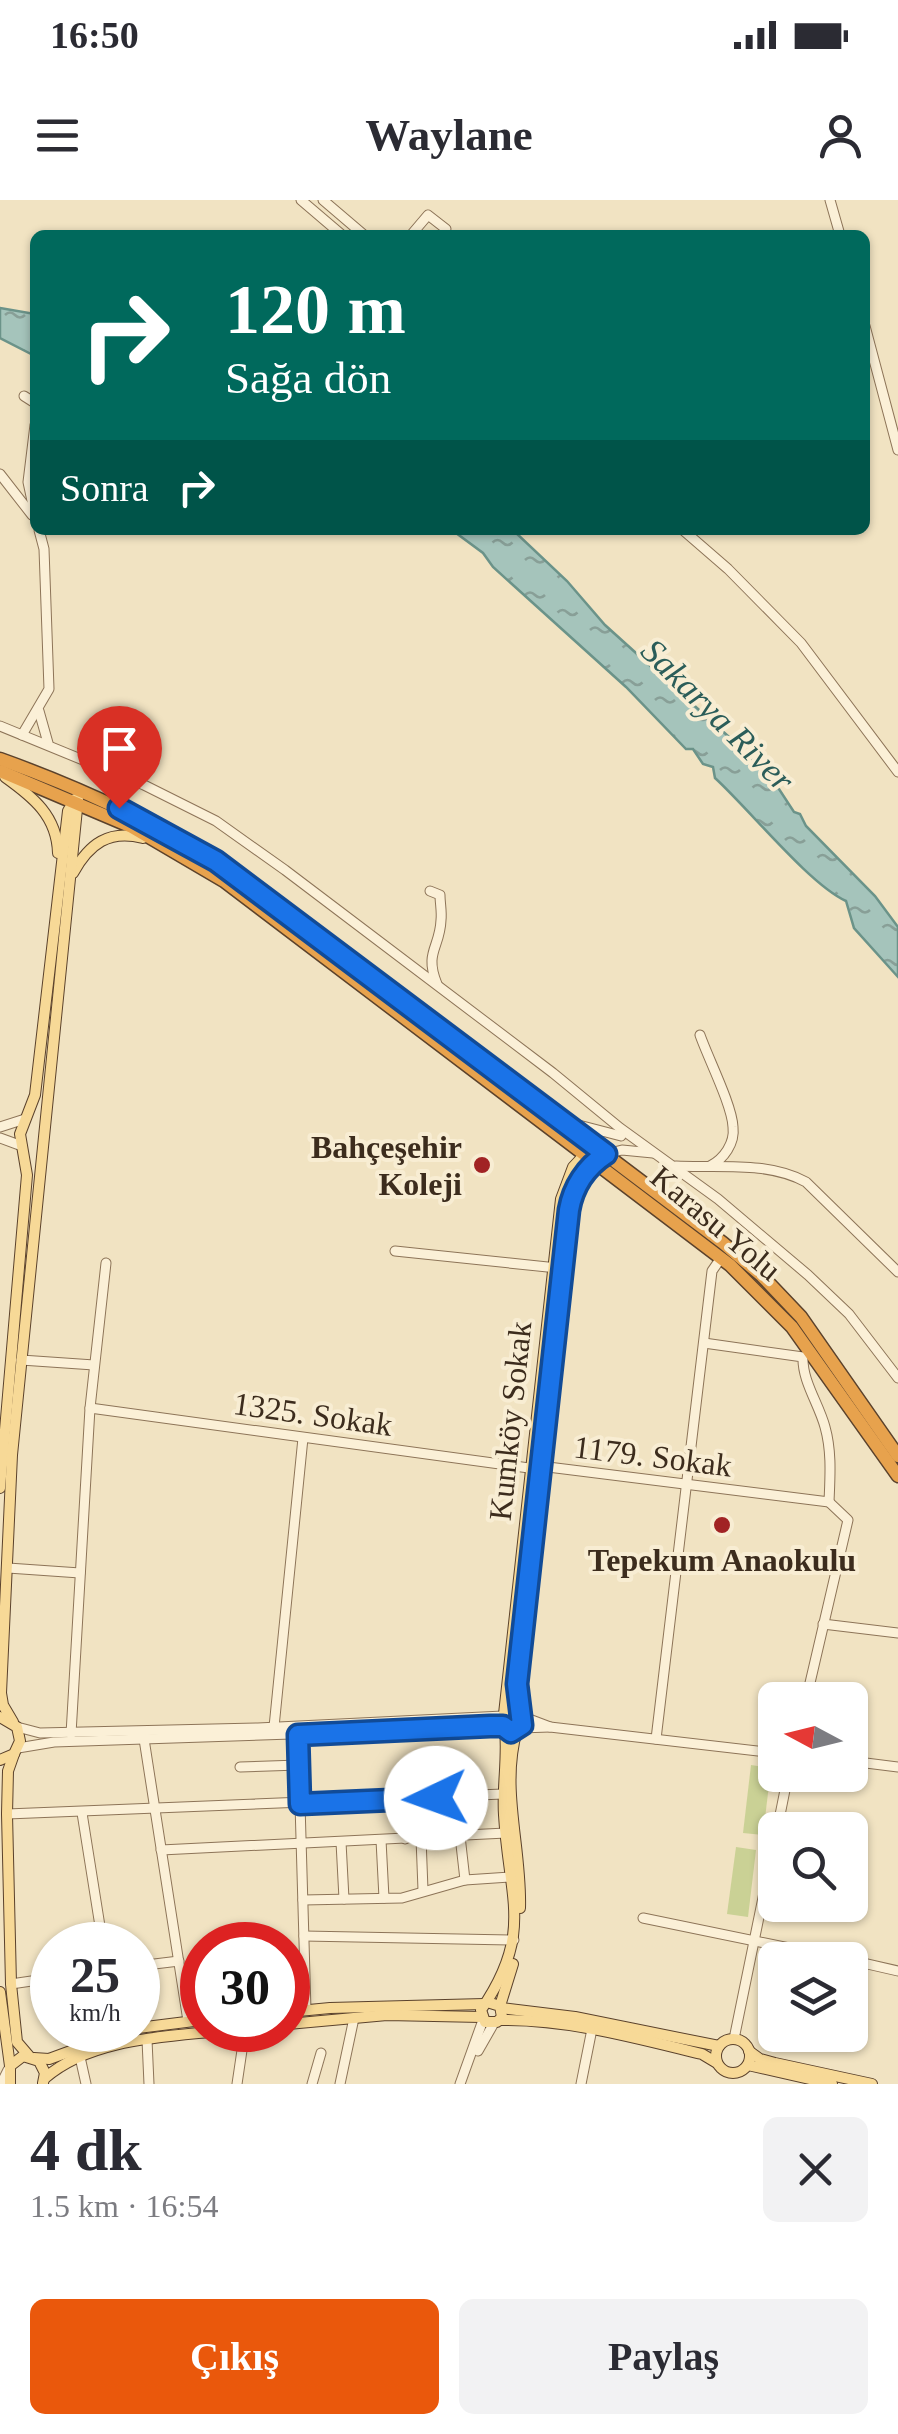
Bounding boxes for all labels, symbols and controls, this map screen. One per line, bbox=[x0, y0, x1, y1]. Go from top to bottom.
text: 16:50 bbox=[50, 14, 139, 56]
icon: menu bbox=[30, 108, 85, 163]
icon: person bbox=[813, 108, 868, 163]
text: Waylane bbox=[365, 110, 533, 160]
icon: right bbox=[60, 270, 190, 400]
text: 120 m bbox=[225, 271, 406, 348]
text: Sağa dön bbox=[225, 353, 391, 403]
icon: right bbox=[169, 460, 224, 515]
text: Sonra bbox=[60, 467, 149, 509]
water label: Sakarya River bbox=[633, 631, 802, 800]
pin bbox=[77, 706, 162, 809]
icon: arrive bbox=[92, 721, 147, 776]
place label: Bahçeşehir Koleji bbox=[311, 1129, 462, 1202]
marker: Bahçeşehir Koleji bbox=[471, 1154, 493, 1176]
street label: Karasu Yolu bbox=[644, 1158, 788, 1288]
street label: Kumköy Sokak bbox=[482, 1320, 538, 1522]
street label: 1325. Sokak bbox=[231, 1385, 395, 1443]
street label: 1179. Sokak bbox=[572, 1428, 734, 1484]
marker: Tepekum Anaokulu bbox=[711, 1514, 733, 1536]
place label: Tepekum Anaokulu bbox=[588, 1542, 856, 1578]
north arrow bbox=[758, 1682, 868, 1792]
map controls bbox=[758, 1682, 868, 2052]
position arrow bbox=[384, 1746, 488, 1850]
button: search bbox=[758, 1812, 868, 1922]
speed limit sign: 30 bbox=[180, 1922, 310, 2052]
button: layers bbox=[758, 1942, 868, 2052]
text: 25 bbox=[70, 1947, 120, 2003]
text: km/h bbox=[69, 1999, 121, 2026]
text: 4 dk bbox=[30, 2117, 142, 2183]
button: close bbox=[763, 2117, 868, 2222]
text: 1.5 km · 16:54 bbox=[30, 2188, 218, 2224]
button: Çıkış bbox=[30, 2299, 439, 2414]
button: Paylaş bbox=[459, 2299, 868, 2414]

